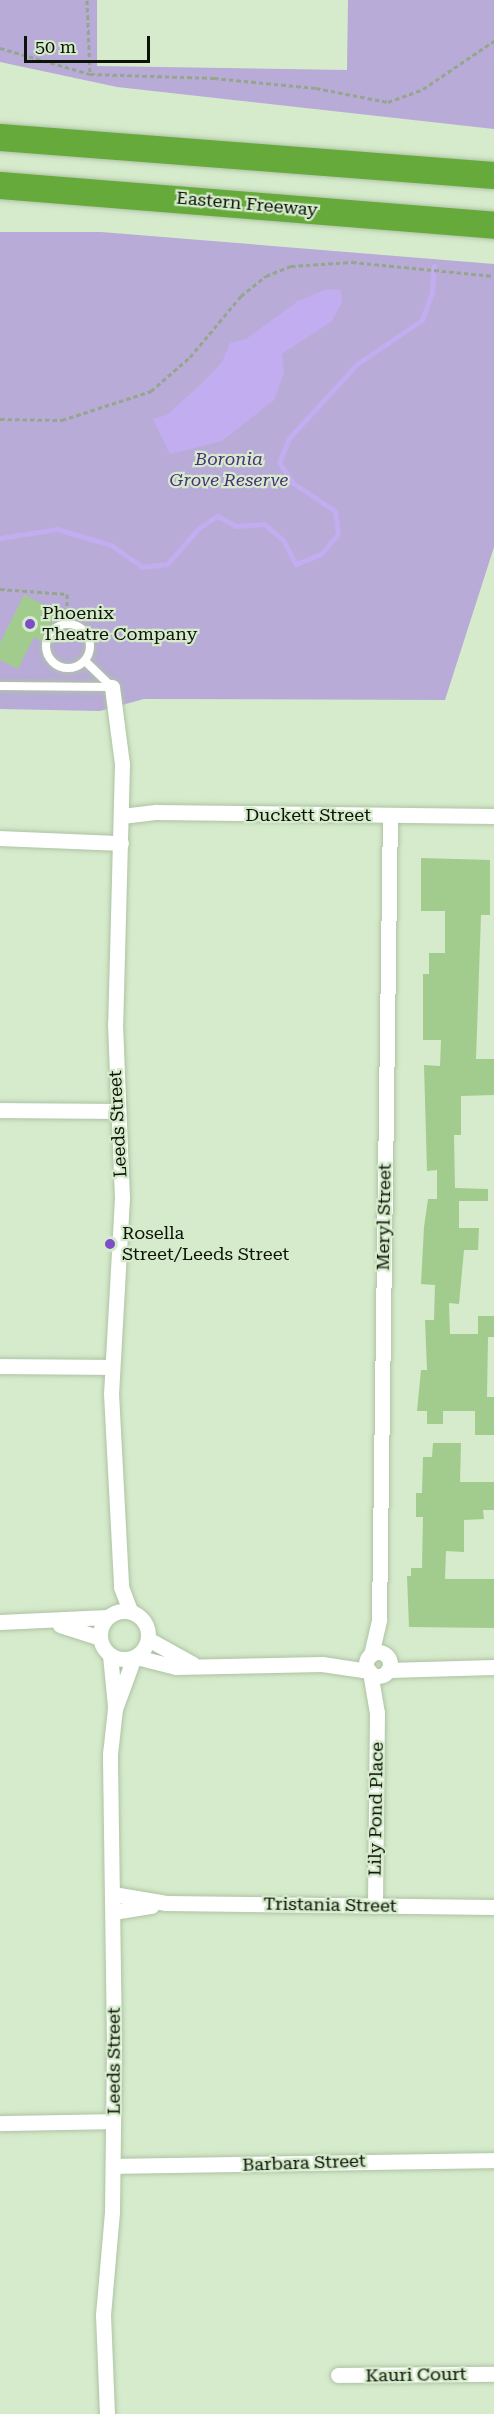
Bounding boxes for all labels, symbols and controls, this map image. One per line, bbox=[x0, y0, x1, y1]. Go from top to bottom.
scale bar bbox=[27, 24, 153, 62]
text: 50 m bbox=[35, 36, 76, 57]
street label: Eastern Freeway bbox=[175, 187, 319, 221]
park label: Boronia Grove Reserve bbox=[170, 449, 288, 492]
place label: Phoenix Theatre Company bbox=[42, 603, 197, 646]
marker: Phoenix Theatre Company bbox=[23, 617, 37, 631]
street label: Duckett Street bbox=[245, 804, 371, 826]
street label: Leeds Street bbox=[104, 1070, 132, 1178]
street label: Meryl Street bbox=[372, 1163, 396, 1271]
place label: Rosella Street/Leeds Street bbox=[122, 1223, 289, 1266]
marker: Rosella Street/Leeds Street bbox=[103, 1237, 117, 1251]
street label: Lily Pond Place bbox=[364, 1742, 388, 1876]
street label: Tristania Street bbox=[263, 1893, 397, 1917]
street label: Leeds Street bbox=[103, 2007, 125, 2115]
street label: Barbara Street bbox=[242, 2150, 366, 2176]
street label: Kauri Court bbox=[365, 2363, 467, 2387]

